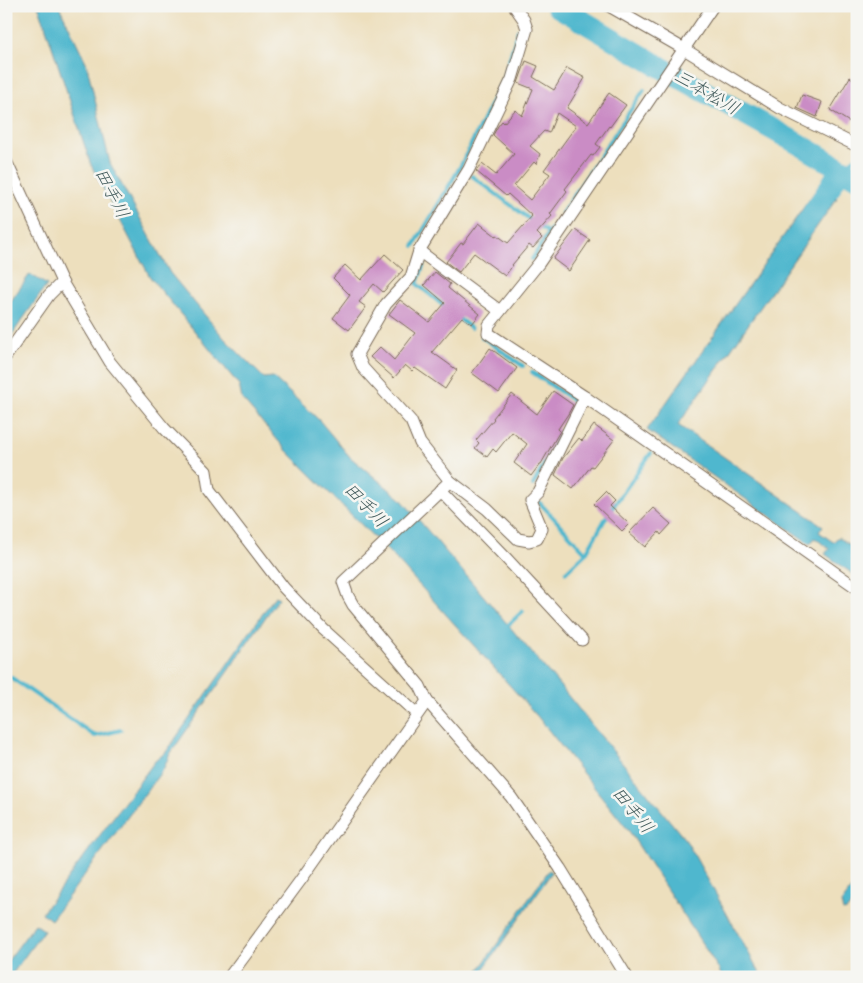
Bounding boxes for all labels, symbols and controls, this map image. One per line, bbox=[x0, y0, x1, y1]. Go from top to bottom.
water label: 三本松川 bbox=[668, 63, 745, 124]
water label: 田手川 bbox=[85, 163, 136, 224]
water label: 田手川 bbox=[336, 477, 394, 536]
water label: 田手川 bbox=[604, 781, 660, 841]

